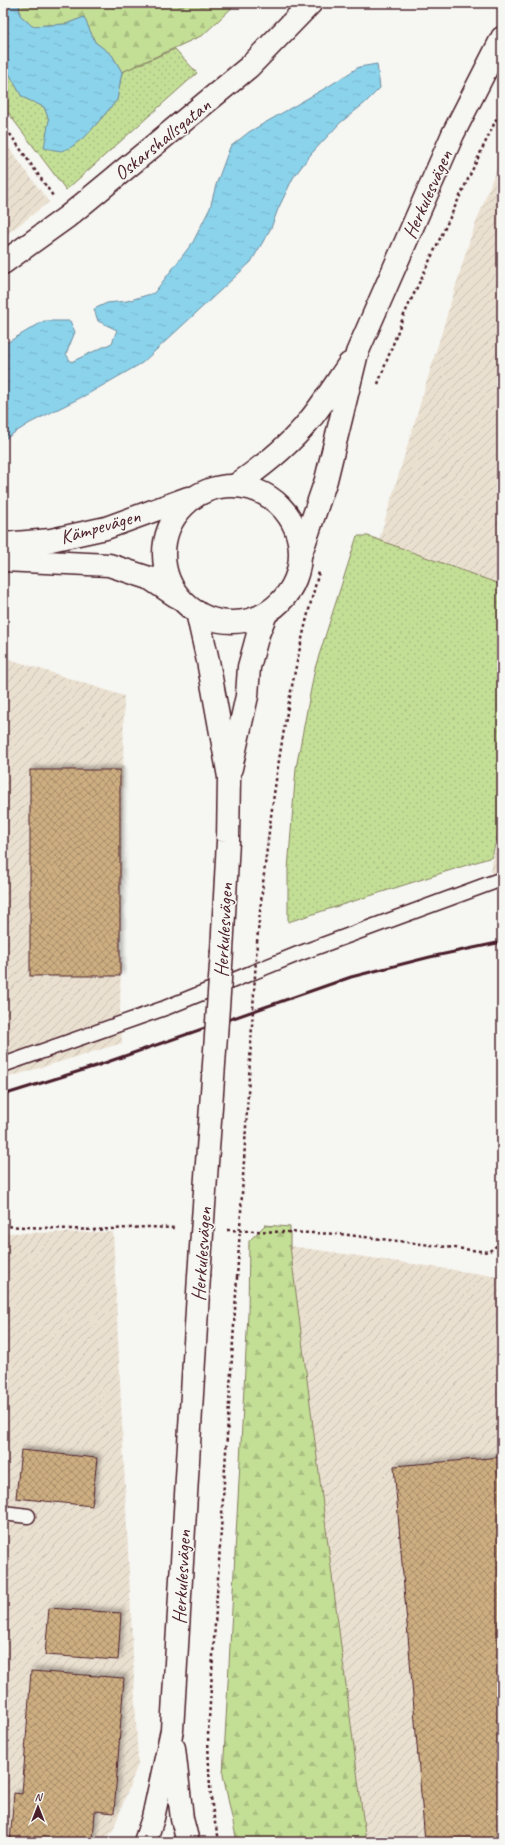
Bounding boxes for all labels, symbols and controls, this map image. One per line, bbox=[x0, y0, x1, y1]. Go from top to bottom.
street label: Oskarshallsgatan bbox=[109, 92, 217, 186]
street label: Herkulesvägen bbox=[397, 145, 458, 242]
street label: Kämpevägen bbox=[57, 503, 144, 550]
street label: Herkulesvägen bbox=[209, 881, 239, 978]
street label: Herkulesvägen bbox=[186, 1205, 217, 1302]
street label: Herkulesvägen bbox=[167, 1528, 197, 1625]
north arrow bbox=[18, 1787, 58, 1827]
text: N bbox=[35, 1790, 44, 1804]

